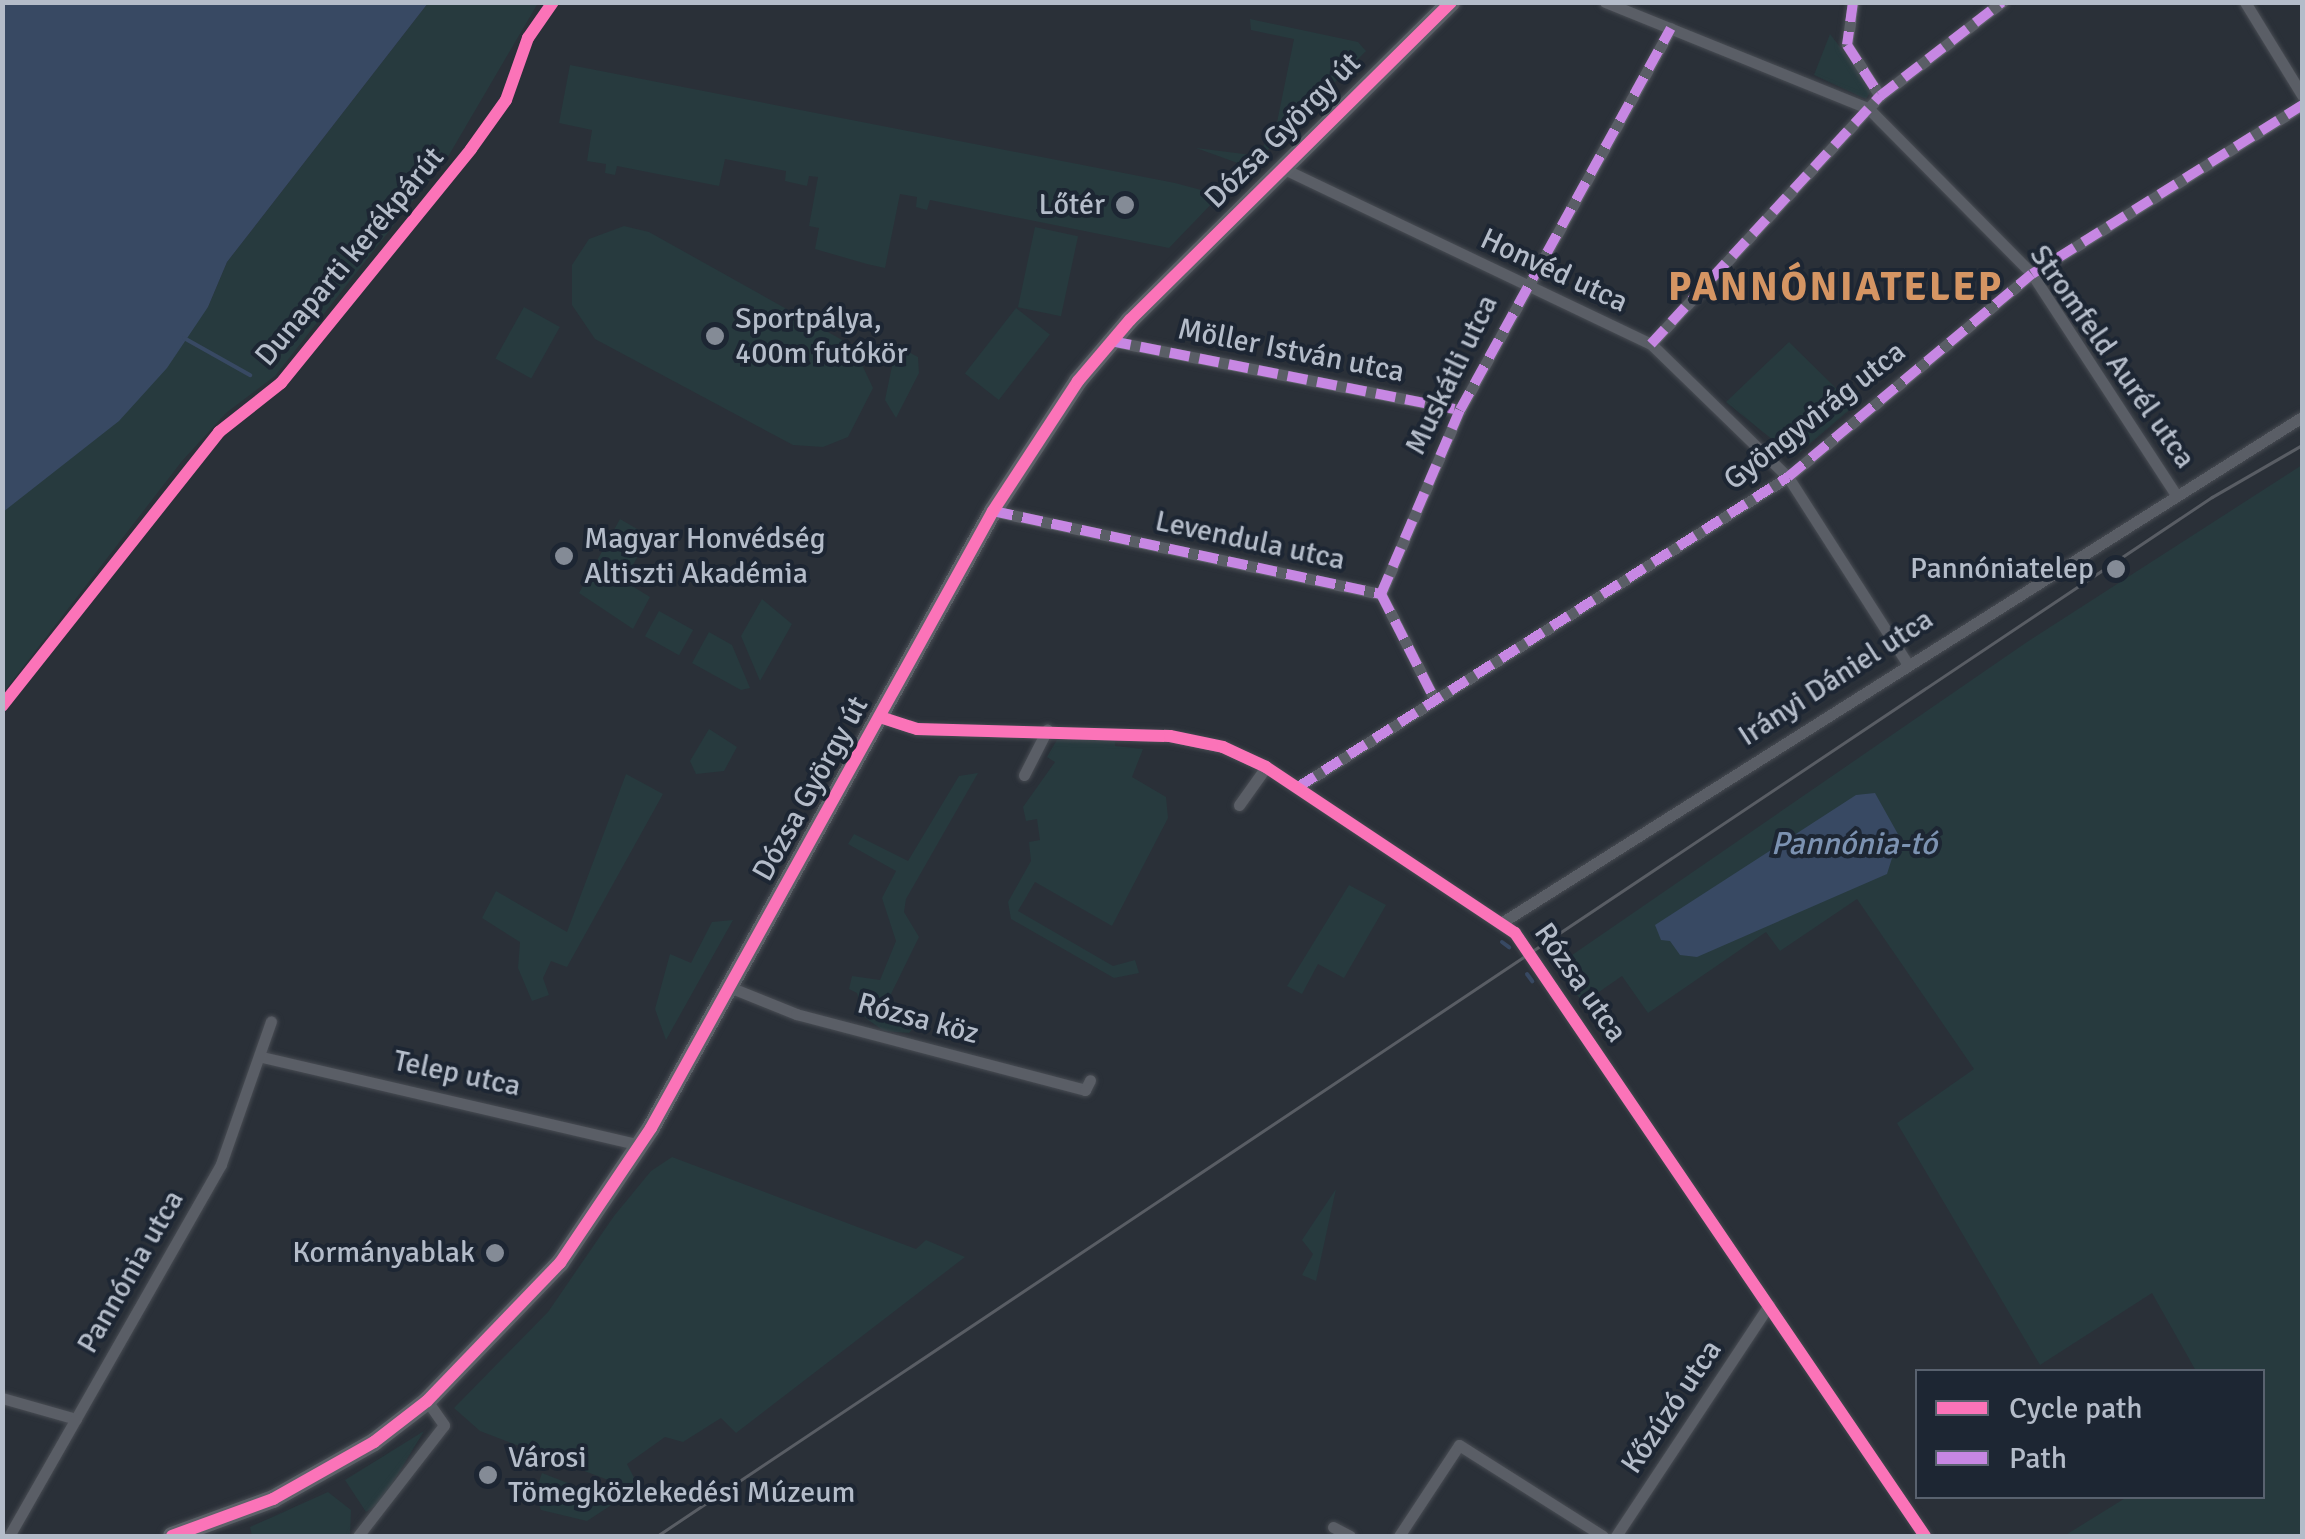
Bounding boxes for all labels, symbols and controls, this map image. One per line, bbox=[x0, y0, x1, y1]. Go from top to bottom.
street label: Dózsa György út bbox=[1198, 46, 1368, 216]
street label: Dunaparti kerékpárút bbox=[248, 140, 452, 374]
place label: Lőtér bbox=[1039, 187, 1105, 223]
marker: Lőtér bbox=[1114, 194, 1136, 216]
street label: Honvéd utca bbox=[1475, 221, 1633, 321]
street label: Stromfeld Aurél utca bbox=[2021, 238, 2203, 476]
district label: PANNÓNIATELEP bbox=[1668, 263, 2004, 311]
street label: Muskátli utca bbox=[1398, 289, 1506, 461]
place label: Sportpálya, 400m futókör bbox=[735, 301, 907, 372]
street label: Möller István utca bbox=[1175, 311, 1407, 391]
marker: Sportpálya, 400m futókör bbox=[704, 325, 726, 347]
street label: Gyöngyvirág utca bbox=[1717, 334, 1913, 498]
street label: Levendula utca bbox=[1152, 503, 1348, 579]
place label: Magyar Honvédség Altiszti Akadémia bbox=[584, 521, 826, 592]
marker: Magyar Honvédség Altiszti Akadémia bbox=[553, 545, 575, 567]
place label: Pannóniatelep bbox=[1910, 551, 2094, 587]
marker: Pannóniatelep bbox=[2103, 556, 2129, 582]
street label: Irányi Dániel utca bbox=[1732, 602, 1940, 754]
street label: Dózsa György út bbox=[745, 690, 877, 888]
water label: Pannónia-tó bbox=[1771, 825, 1937, 863]
street label: Rózsa utca bbox=[1526, 917, 1634, 1049]
street label: Rózsa köz bbox=[853, 986, 983, 1052]
street label: Telep utca bbox=[390, 1043, 524, 1105]
street label: Pannónia utca bbox=[70, 1184, 192, 1360]
place label: Kormányablak bbox=[292, 1235, 475, 1271]
marker: Kormányablak bbox=[484, 1242, 506, 1264]
street label: Kőzúzó utca bbox=[1614, 1333, 1730, 1481]
legend bbox=[1915, 1369, 2265, 1499]
text: Cycle path bbox=[2009, 1390, 2143, 1427]
place label: Városi Tömegközlekedési Múzeum bbox=[508, 1440, 855, 1510]
text: Path bbox=[2009, 1440, 2067, 1477]
marker: Városi Tömegközlekedési Múzeum bbox=[477, 1464, 499, 1486]

